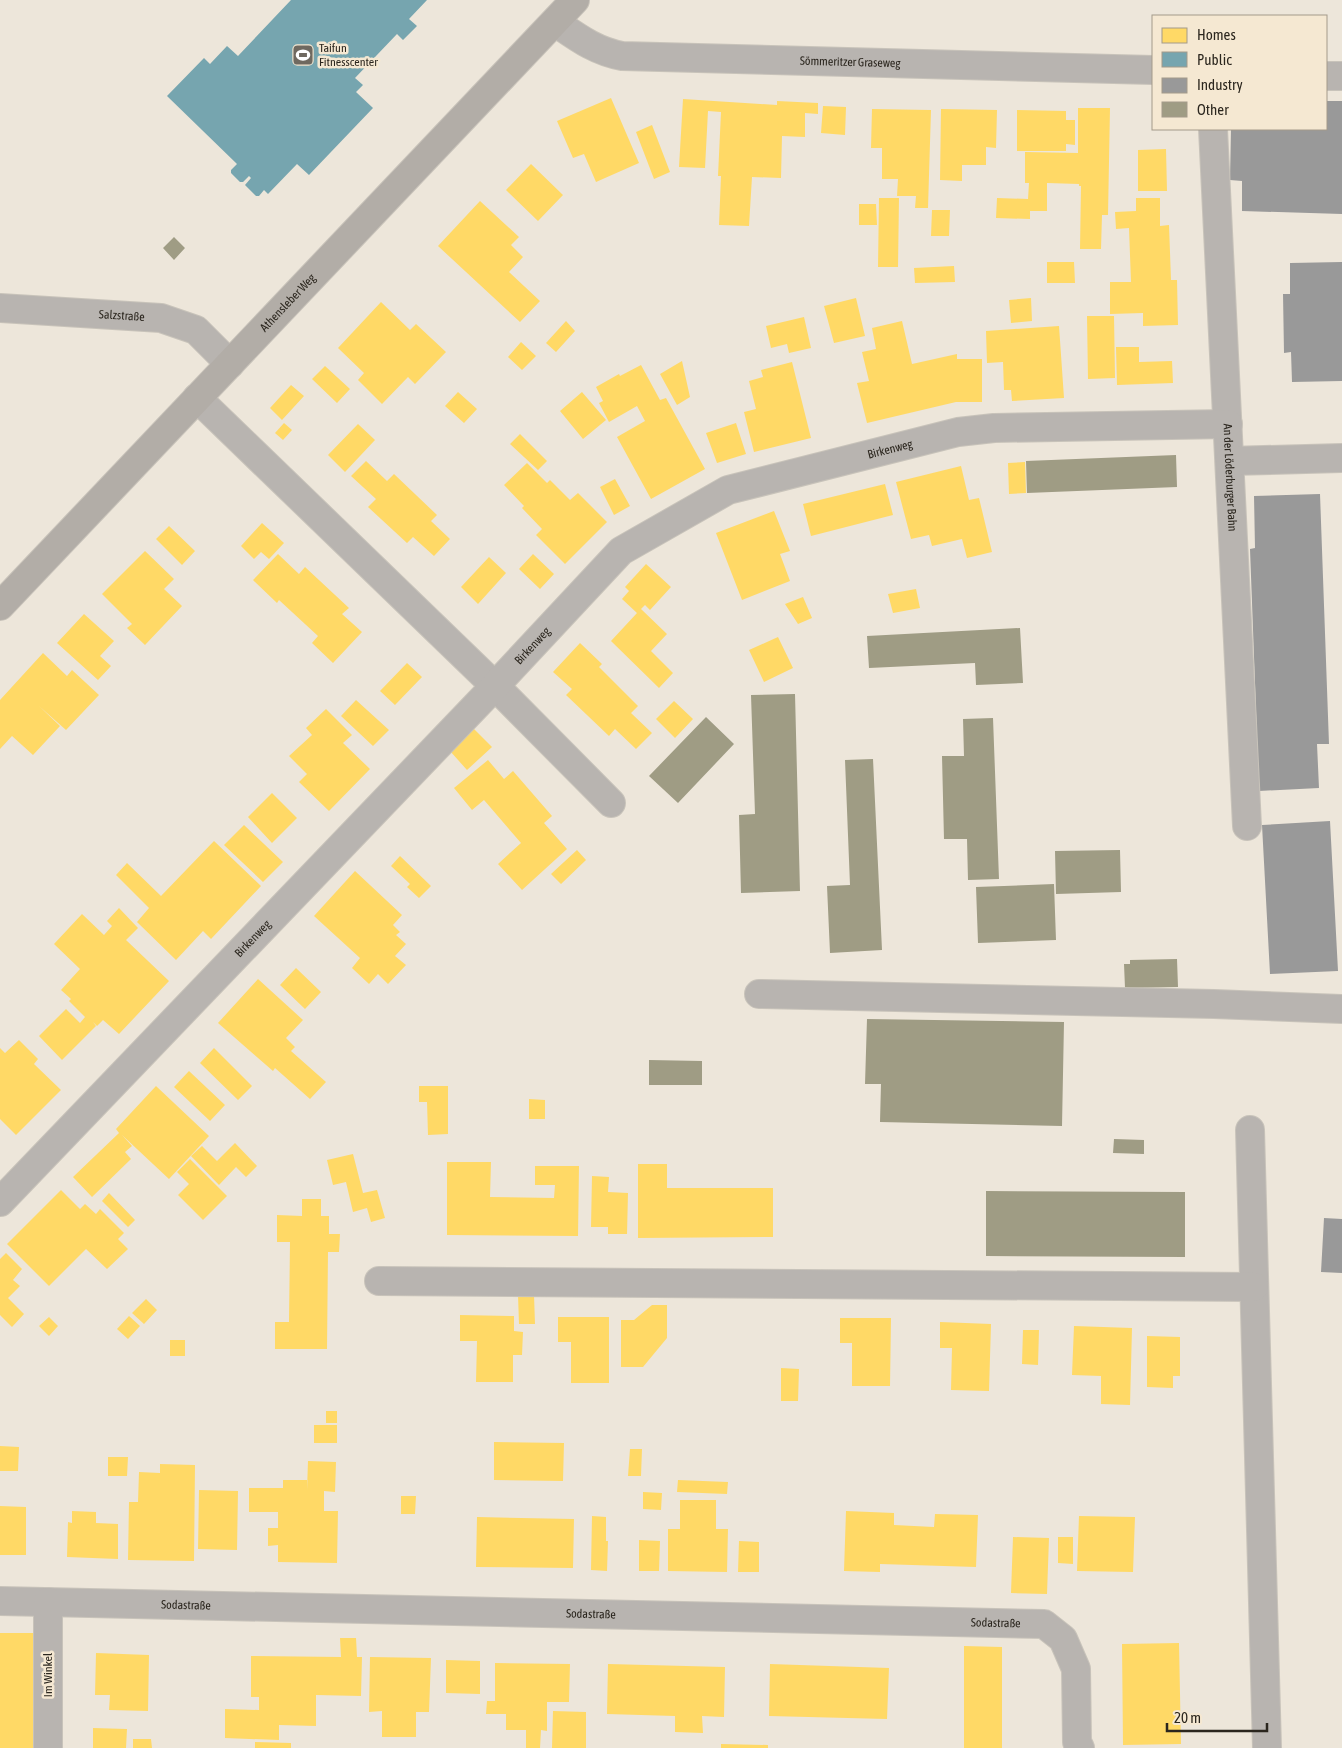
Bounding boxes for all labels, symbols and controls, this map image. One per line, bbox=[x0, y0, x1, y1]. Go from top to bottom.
legend bbox=[1152, 15, 1327, 130]
text: Homes bbox=[1197, 26, 1236, 43]
place label: Taifun Fitnesscenter bbox=[319, 41, 378, 69]
sports icon: Taifun Fitnesscenter bbox=[291, 43, 315, 67]
text: Public bbox=[1197, 51, 1232, 68]
street label: Sömmeritzer Graseweg bbox=[800, 54, 901, 70]
text: Industry bbox=[1197, 76, 1243, 93]
text: Other bbox=[1197, 101, 1229, 118]
street label: Athensleber Weg bbox=[257, 270, 319, 335]
street label: Salzstraße bbox=[98, 307, 145, 324]
street label: An der Löderburger Bahn bbox=[1220, 423, 1240, 532]
street label: Birkenweg bbox=[866, 437, 915, 462]
street label: Birkenweg bbox=[512, 624, 554, 667]
street label: Birkenweg bbox=[232, 917, 274, 960]
street label: Sodastraße bbox=[161, 1598, 211, 1613]
street label: Sodastraße bbox=[566, 1606, 616, 1622]
street label: Sodastraße bbox=[971, 1615, 1021, 1630]
street label: Im Winkel bbox=[41, 1652, 55, 1697]
scale bar bbox=[1167, 1700, 1267, 1732]
text: 20 m bbox=[1174, 1709, 1201, 1726]

